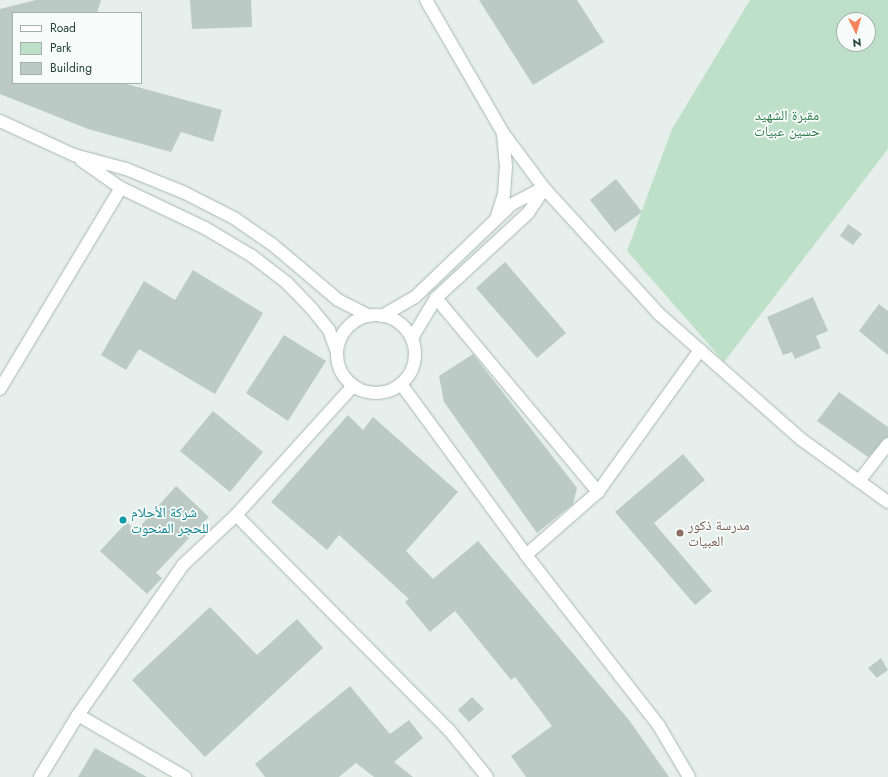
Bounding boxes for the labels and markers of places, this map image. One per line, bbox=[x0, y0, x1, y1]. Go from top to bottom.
place label: شركة الأحلام للحجر المنحوت bbox=[131, 504, 209, 536]
marker: شركة الأحلام للحجر المنحوت bbox=[118, 515, 128, 525]
place label: مدرسة ذكور العبيات bbox=[688, 517, 750, 550]
marker: مدرسة ذكور العبيات bbox=[675, 528, 685, 538]

